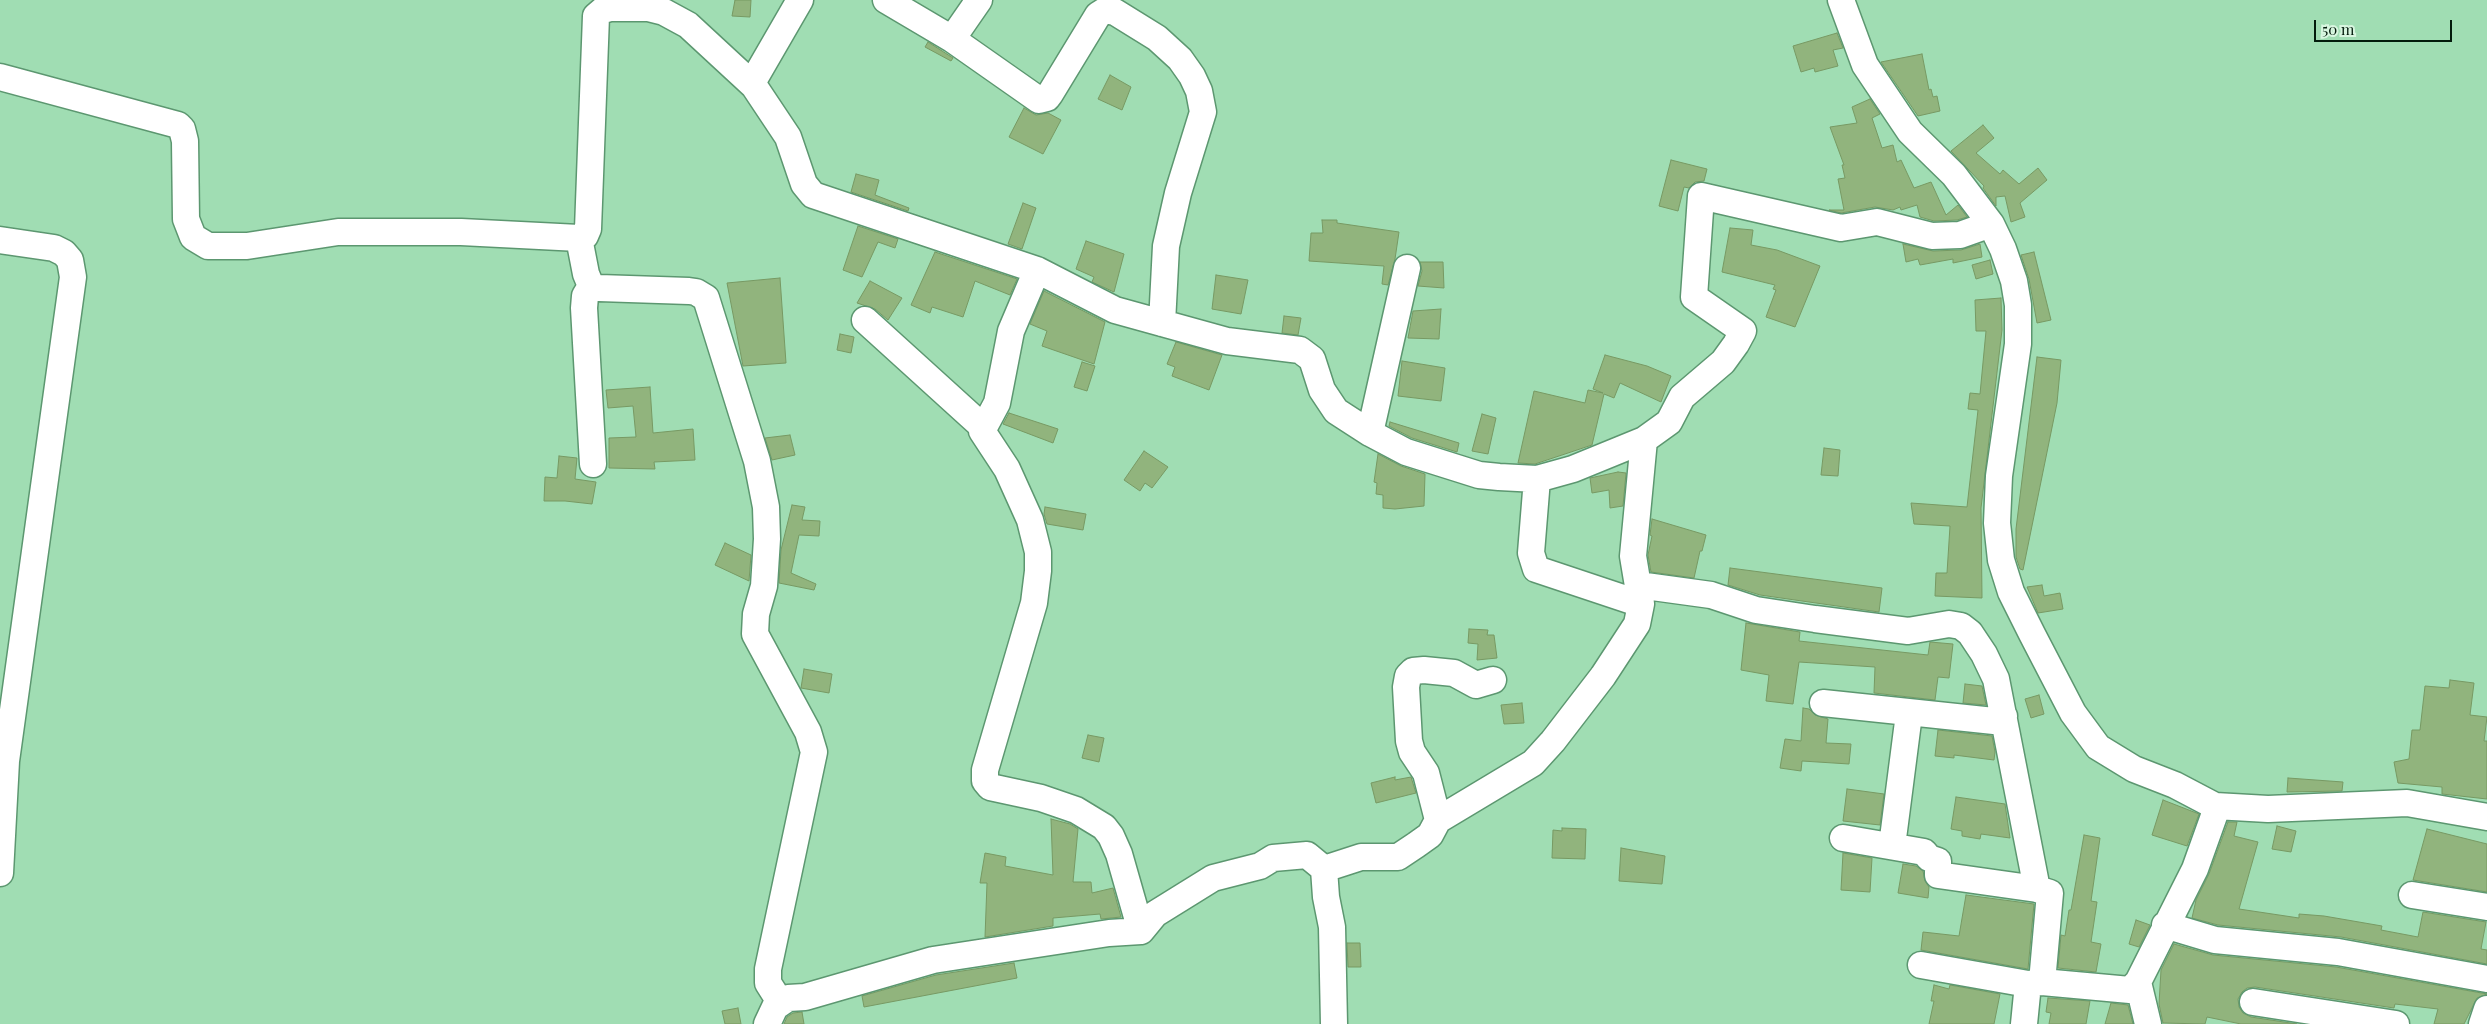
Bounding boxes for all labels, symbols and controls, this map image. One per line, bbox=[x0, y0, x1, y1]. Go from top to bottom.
scale bar bbox=[2317, 10, 2454, 42]
text: 50 m bbox=[2322, 19, 2354, 39]

